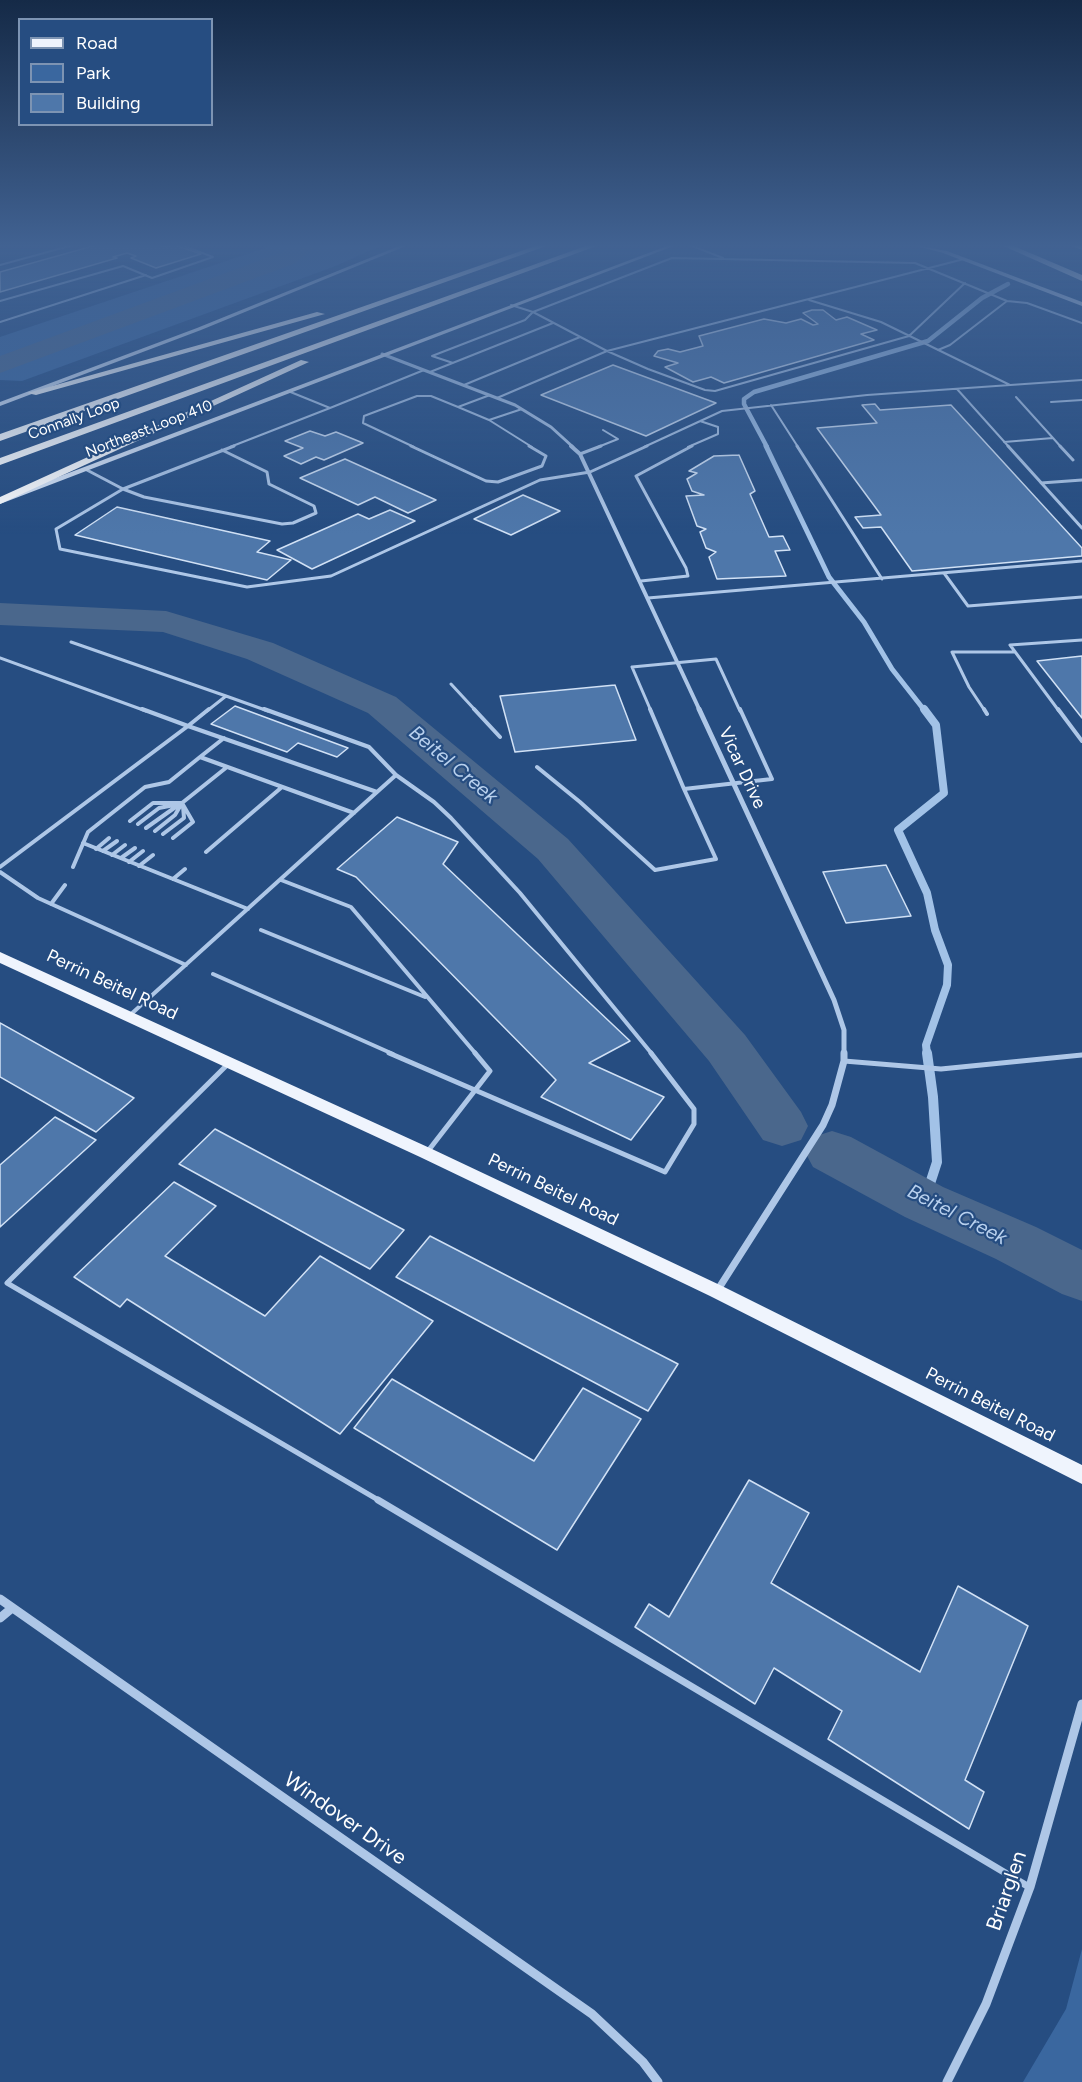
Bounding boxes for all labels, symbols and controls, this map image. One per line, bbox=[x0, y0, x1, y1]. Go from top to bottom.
legend bbox=[18, 18, 213, 126]
text: Road bbox=[76, 32, 117, 54]
text: Park bbox=[76, 62, 110, 84]
text: Building bbox=[76, 92, 141, 114]
street label: Connally Loop bbox=[26, 394, 122, 444]
street label: Northeast Loop 410 bbox=[83, 396, 215, 462]
water label: Beitel Creek bbox=[404, 721, 502, 809]
street label: Vicar Drive bbox=[714, 724, 770, 812]
street label: Perrin Beitel Road bbox=[43, 945, 181, 1025]
street label: Perrin Beitel Road bbox=[484, 1149, 622, 1231]
water label: Beitel Creek bbox=[903, 1180, 1011, 1250]
street label: Perrin Beitel Road bbox=[922, 1363, 1058, 1447]
street label: Windover Drive bbox=[279, 1767, 411, 1871]
street label: Briarglen bbox=[982, 1848, 1032, 1934]

